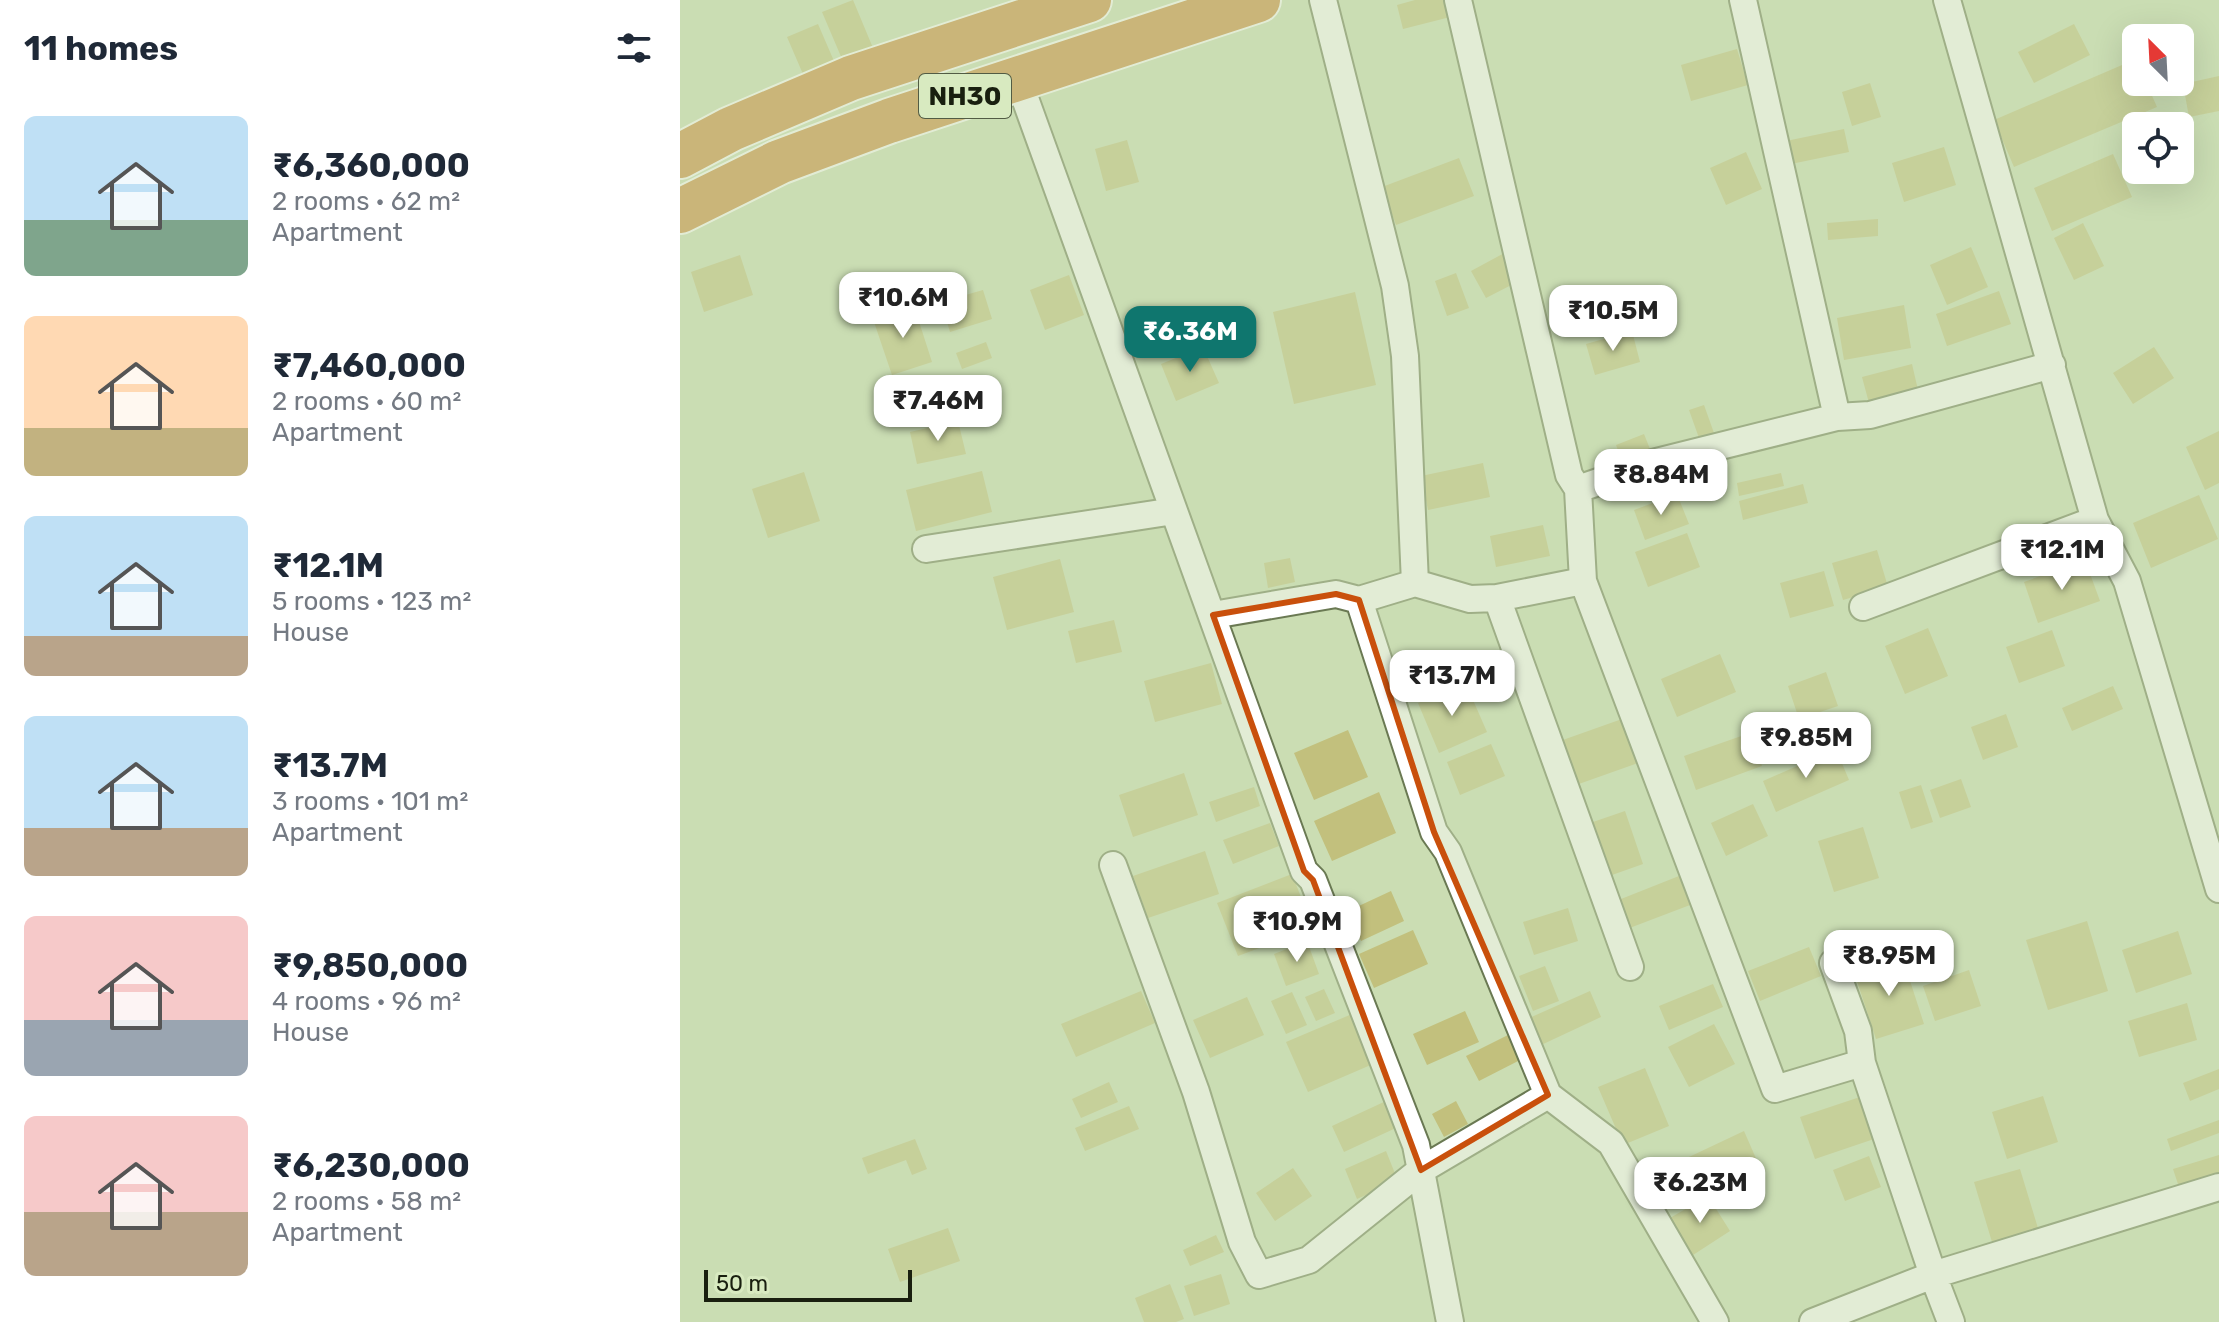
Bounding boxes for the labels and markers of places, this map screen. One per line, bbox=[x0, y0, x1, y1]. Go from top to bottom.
pin: ₹10.6M bbox=[838, 272, 968, 340]
pin: ₹10.5M bbox=[1548, 285, 1678, 353]
pin: ₹6.36M bbox=[1125, 306, 1255, 374]
pin: ₹7.46M bbox=[873, 375, 1003, 443]
pin: ₹8.84M bbox=[1596, 449, 1726, 517]
pin: ₹12.1M bbox=[1997, 524, 2127, 592]
pin: ₹13.7M bbox=[1387, 650, 1517, 718]
pin: ₹9.85M bbox=[1741, 712, 1871, 780]
pin: ₹10.9M bbox=[1232, 896, 1362, 964]
pin: ₹8.95M bbox=[1824, 930, 1954, 998]
pin: ₹6.23M bbox=[1635, 1157, 1765, 1225]

